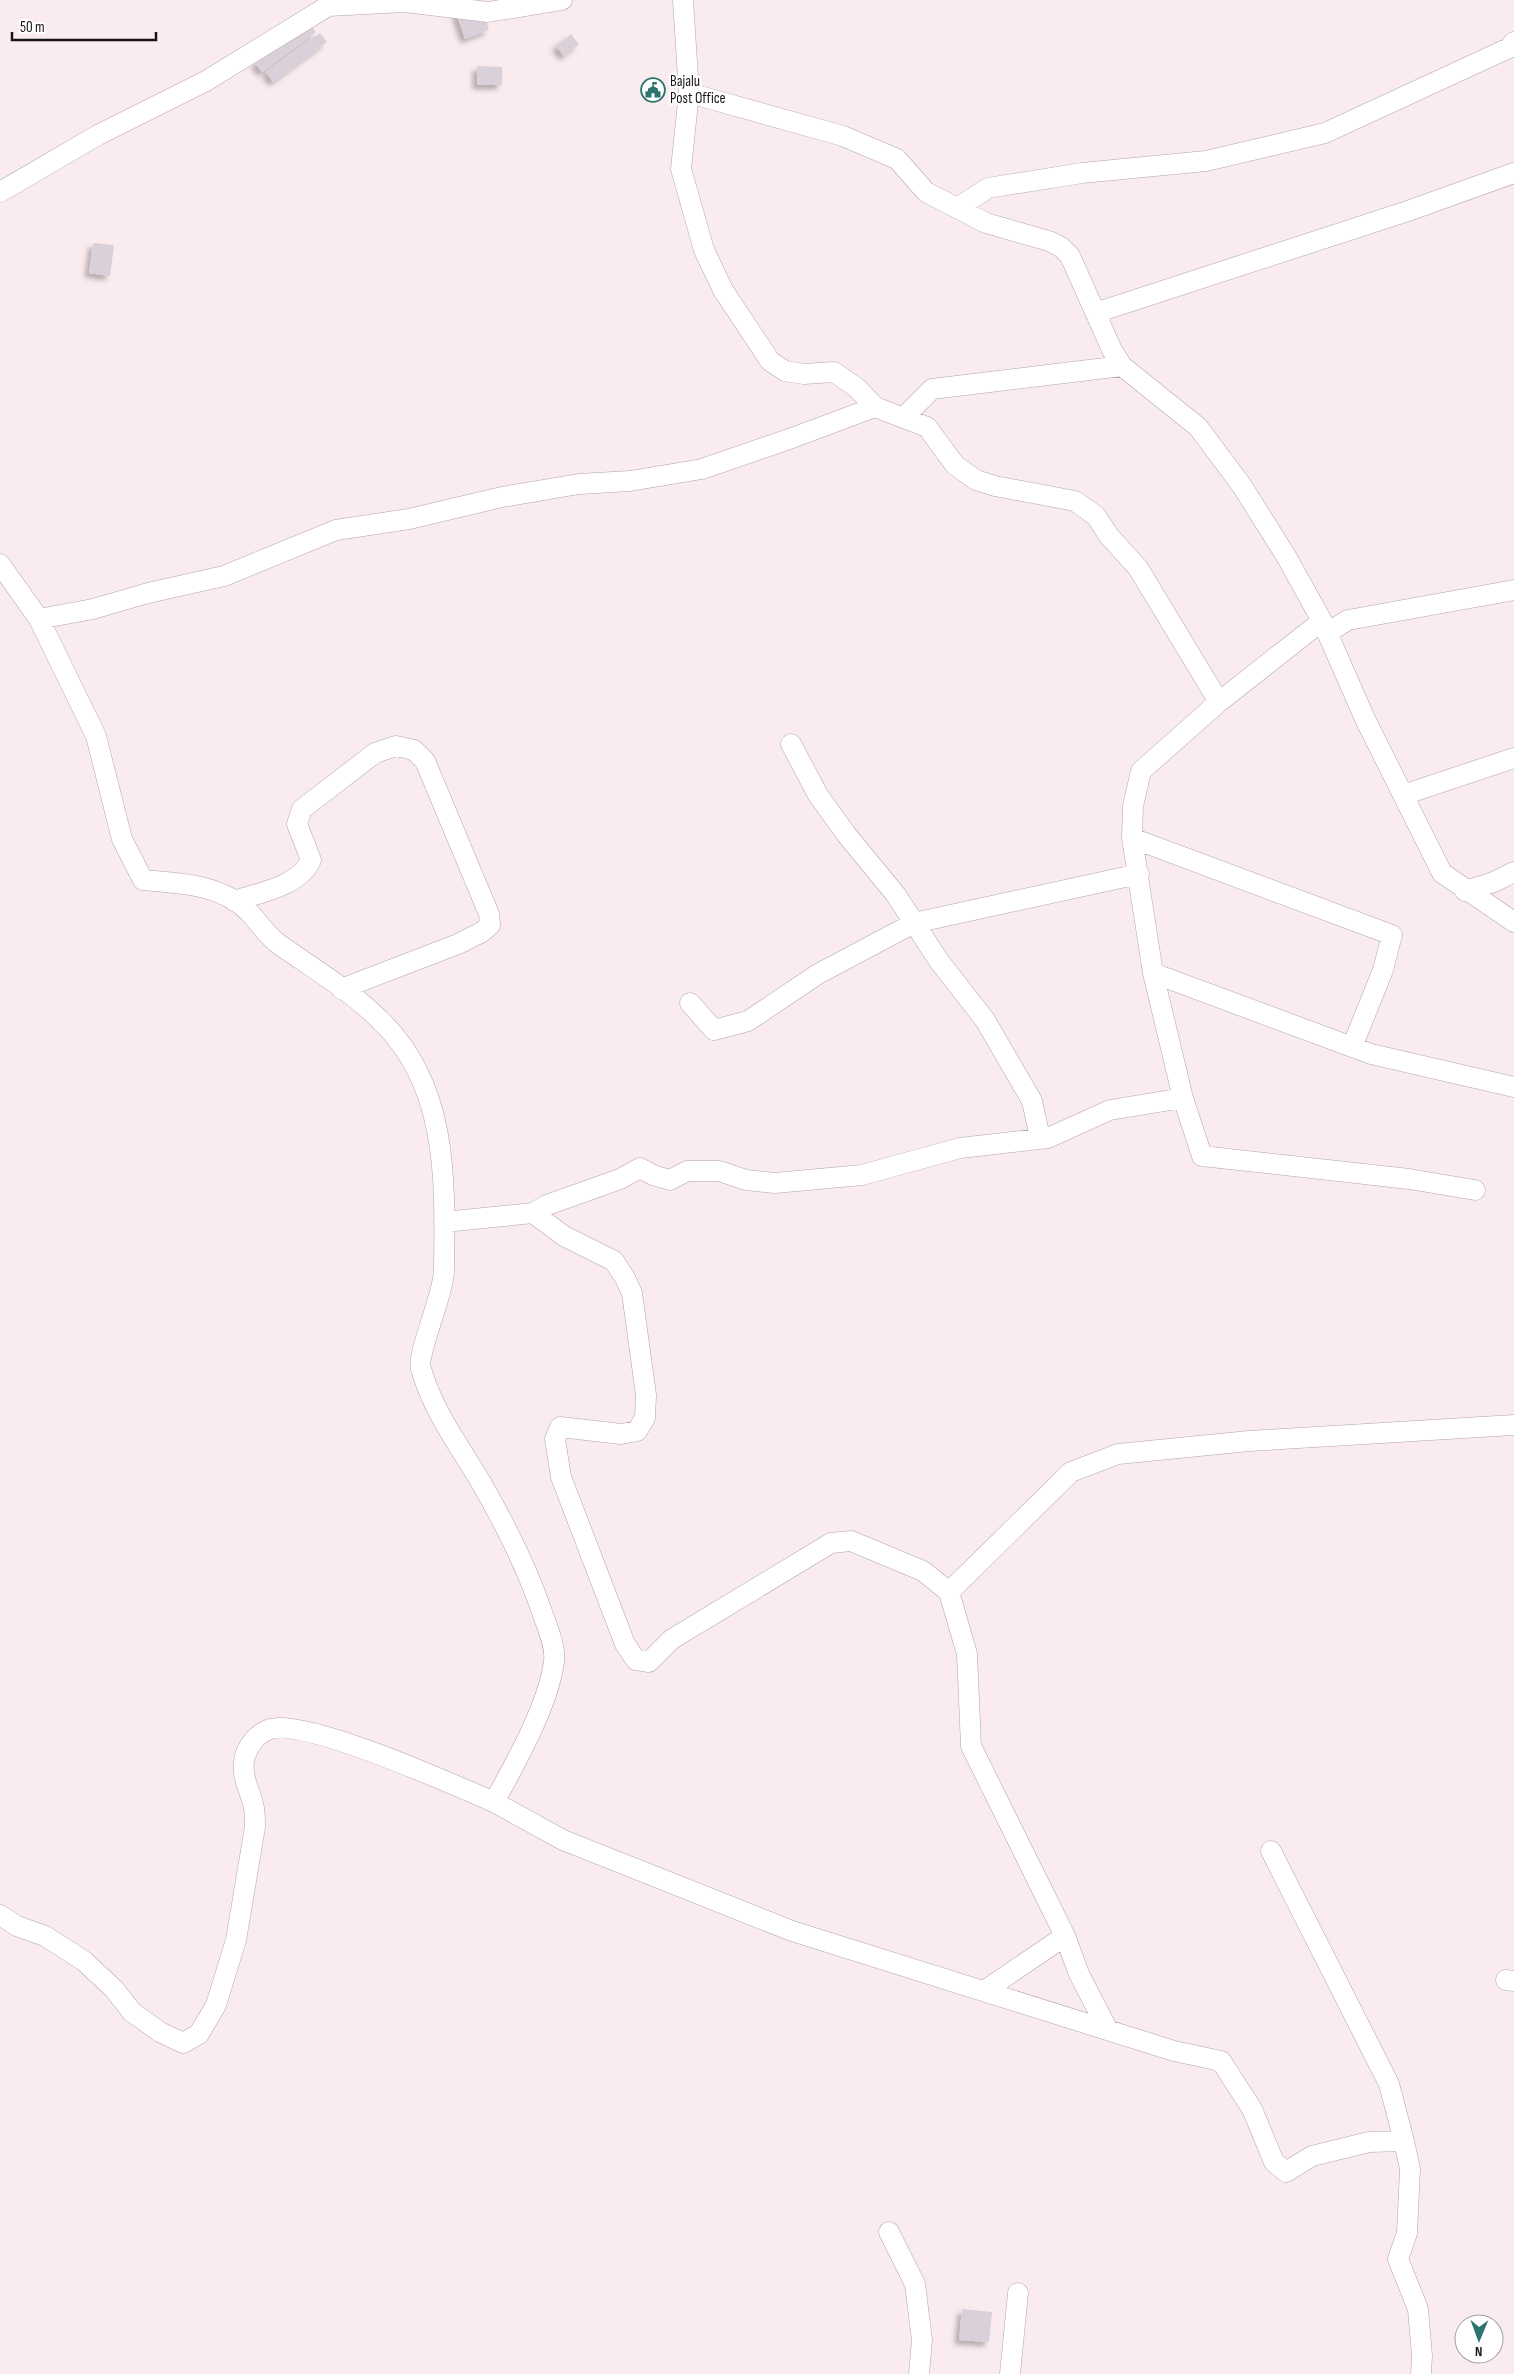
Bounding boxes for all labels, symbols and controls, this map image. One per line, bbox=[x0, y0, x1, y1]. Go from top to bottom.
scale bar bbox=[12, 10, 156, 42]
text: 50 m bbox=[20, 18, 45, 37]
place label: Bajalu Post Office bbox=[670, 72, 726, 108]
public building icon: Bajalu Post Office bbox=[640, 77, 666, 103]
north arrow bbox=[1454, 2314, 1504, 2364]
text: N bbox=[1475, 2343, 1483, 2360]

